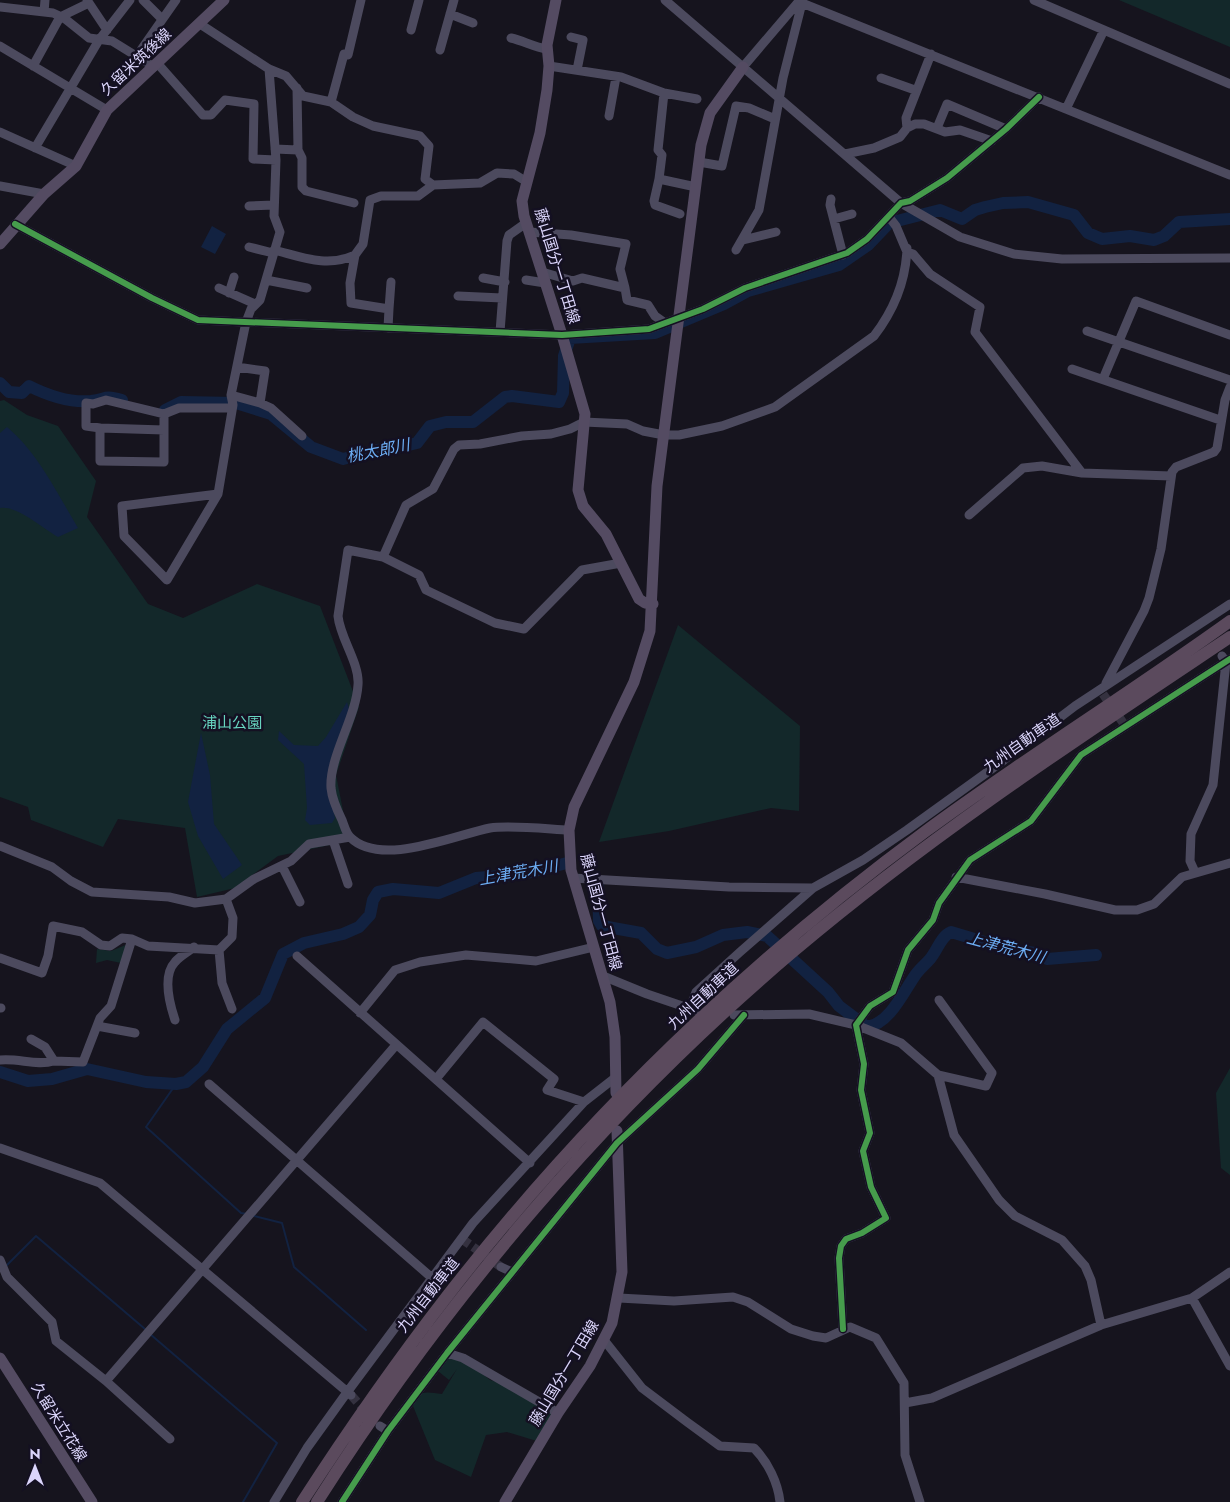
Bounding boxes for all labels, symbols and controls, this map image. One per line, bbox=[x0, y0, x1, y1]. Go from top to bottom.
street label: 久留米筑後線 bbox=[96, 23, 176, 101]
street label: 藤山国分一丁田線 bbox=[529, 205, 585, 327]
water label: 桃太郎川 bbox=[344, 433, 414, 468]
street label: 九州自動車道 bbox=[979, 708, 1065, 778]
park label: 浦山公園 bbox=[202, 712, 262, 734]
street label: 藤山国分一丁田線 bbox=[575, 851, 627, 973]
water label: 上津荒木川 bbox=[477, 854, 561, 891]
water label: 上津荒木川 bbox=[964, 926, 1049, 969]
street label: 九州自動車道 bbox=[663, 957, 743, 1035]
street label: 九州自動車道 bbox=[392, 1253, 464, 1337]
street label: 藤山国分一丁田線 bbox=[524, 1316, 604, 1430]
street label: 久留米立花線 bbox=[26, 1378, 92, 1466]
north arrow bbox=[10, 1442, 60, 1492]
text: N bbox=[29, 1444, 41, 1464]

